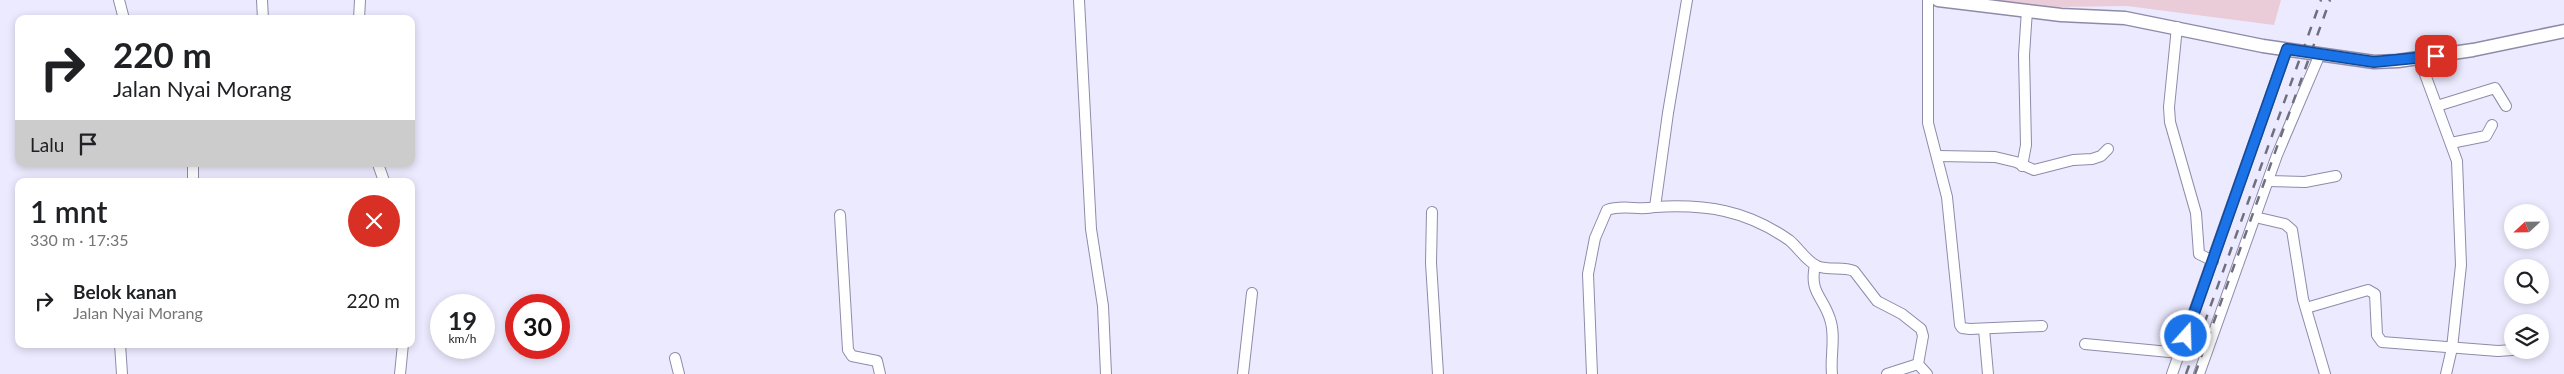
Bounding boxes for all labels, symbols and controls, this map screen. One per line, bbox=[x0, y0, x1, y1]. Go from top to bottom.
text: 220 m bbox=[113, 33, 212, 75]
icon: right bbox=[30, 35, 95, 100]
pin bbox=[2415, 35, 2457, 77]
icon: arrive bbox=[2422, 42, 2450, 70]
text: Jalan Nyai Morang bbox=[113, 75, 291, 102]
icon: arrive bbox=[74, 130, 102, 158]
text: Lalu bbox=[30, 133, 64, 156]
text: 1 mnt bbox=[30, 193, 107, 229]
button: close bbox=[348, 195, 400, 247]
north arrow bbox=[2504, 204, 2549, 249]
map controls bbox=[2504, 204, 2549, 359]
text: 330 m · 17:35 bbox=[30, 230, 129, 249]
button: search bbox=[2504, 259, 2549, 304]
text: Belok kanan bbox=[73, 280, 177, 303]
icon: right bbox=[30, 287, 58, 315]
text: 220 m bbox=[346, 289, 400, 312]
speed limit sign: 30 bbox=[505, 294, 570, 359]
text: Jalan Nyai Morang bbox=[73, 303, 203, 322]
text: 19 bbox=[448, 305, 477, 335]
position arrow bbox=[2159, 309, 2211, 361]
button: layers bbox=[2504, 314, 2549, 359]
text: km/h bbox=[448, 331, 477, 346]

